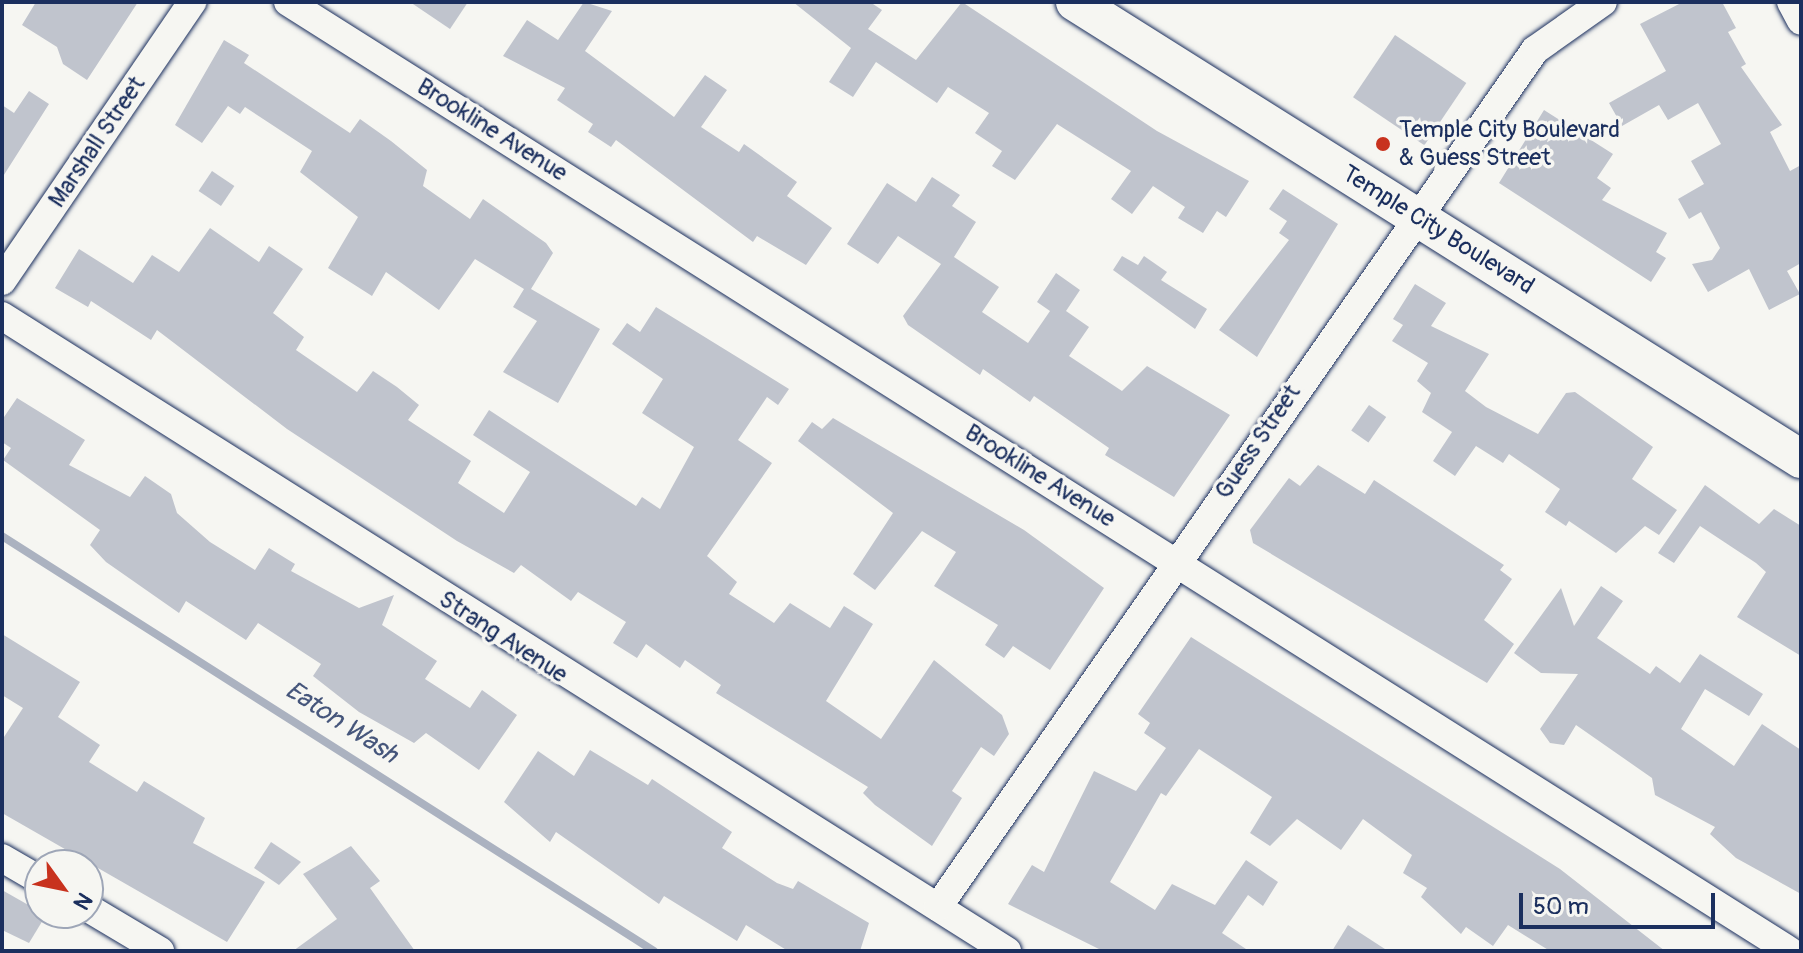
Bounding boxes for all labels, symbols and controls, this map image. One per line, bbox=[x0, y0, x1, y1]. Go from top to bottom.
street label: Marshall Street bbox=[43, 71, 151, 213]
street label: Brookline Avenue bbox=[412, 72, 572, 188]
place label: Temple City Boulevard & Guess Street bbox=[1399, 116, 1620, 172]
marker: Temple City Boulevard & Guess Street bbox=[1374, 135, 1392, 153]
street label: Temple City Boulevard bbox=[1337, 159, 1539, 301]
street label: Guess Street bbox=[1209, 379, 1307, 505]
street label: Brookline Avenue bbox=[960, 418, 1120, 534]
street label: Strang Avenue bbox=[433, 585, 573, 689]
water label: Eaton Wash bbox=[279, 675, 403, 771]
north arrow bbox=[24, 849, 104, 929]
scale bar bbox=[1523, 877, 1719, 927]
text: N bbox=[67, 887, 98, 915]
text: 50 m bbox=[1533, 892, 1589, 921]

